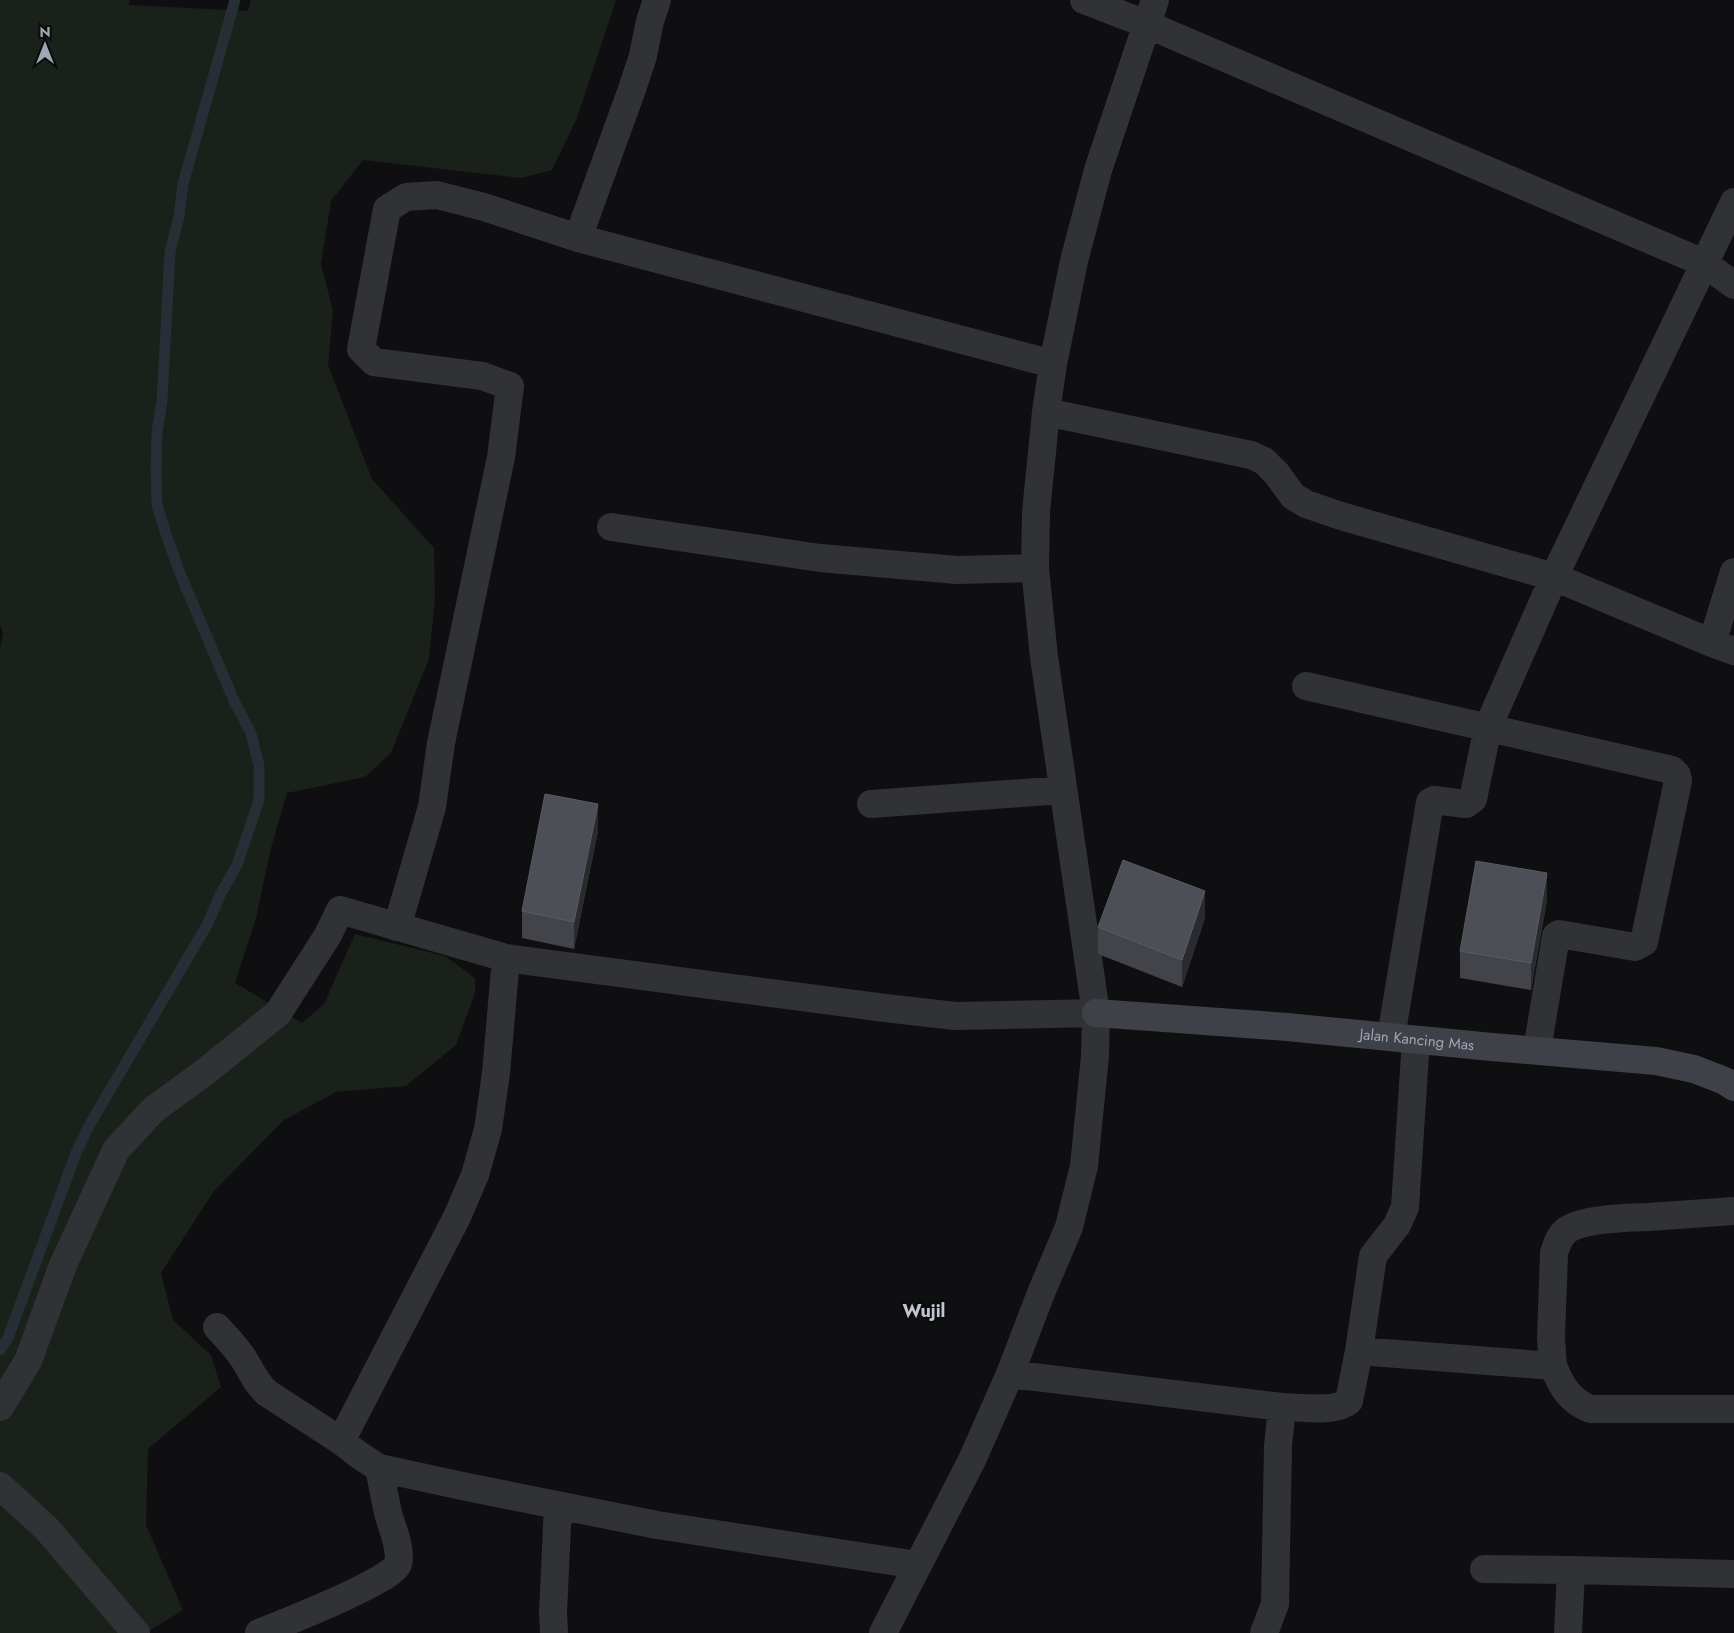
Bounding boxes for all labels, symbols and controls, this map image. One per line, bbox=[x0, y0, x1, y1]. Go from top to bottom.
north arrow bbox=[20, 20, 70, 70]
text: N bbox=[39, 22, 51, 42]
street label: Jalan Kancing Mas bbox=[1357, 1023, 1475, 1056]
district label: Wujil bbox=[903, 1298, 945, 1324]

